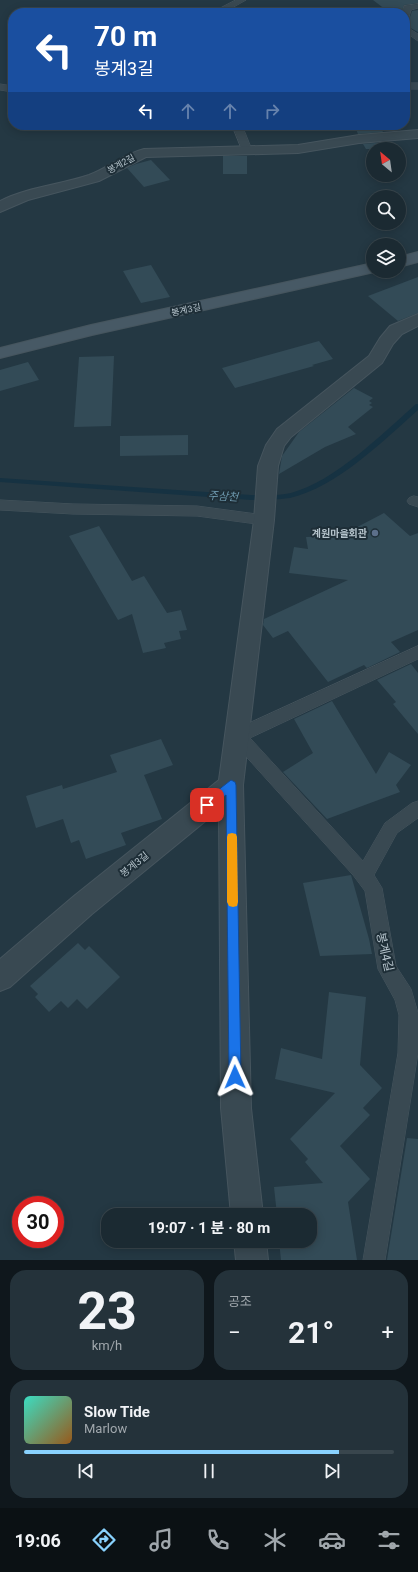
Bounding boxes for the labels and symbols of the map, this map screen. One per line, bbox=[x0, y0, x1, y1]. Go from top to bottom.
north arrow bbox=[366, 142, 406, 182]
street label: 봉계2길 bbox=[105, 152, 137, 176]
street label: 봉계3길 bbox=[170, 302, 202, 318]
water label: 주삼천 bbox=[207, 489, 240, 504]
place label: 계원마을회관 bbox=[312, 528, 367, 539]
marker: 계원마을회관 bbox=[370, 528, 380, 538]
pin bbox=[190, 788, 224, 822]
street label: 봉계3길 bbox=[118, 850, 151, 879]
street label: 봉계4길 bbox=[374, 931, 396, 973]
position arrow bbox=[214, 1056, 256, 1098]
speed limit sign: 30 bbox=[12, 1196, 64, 1248]

